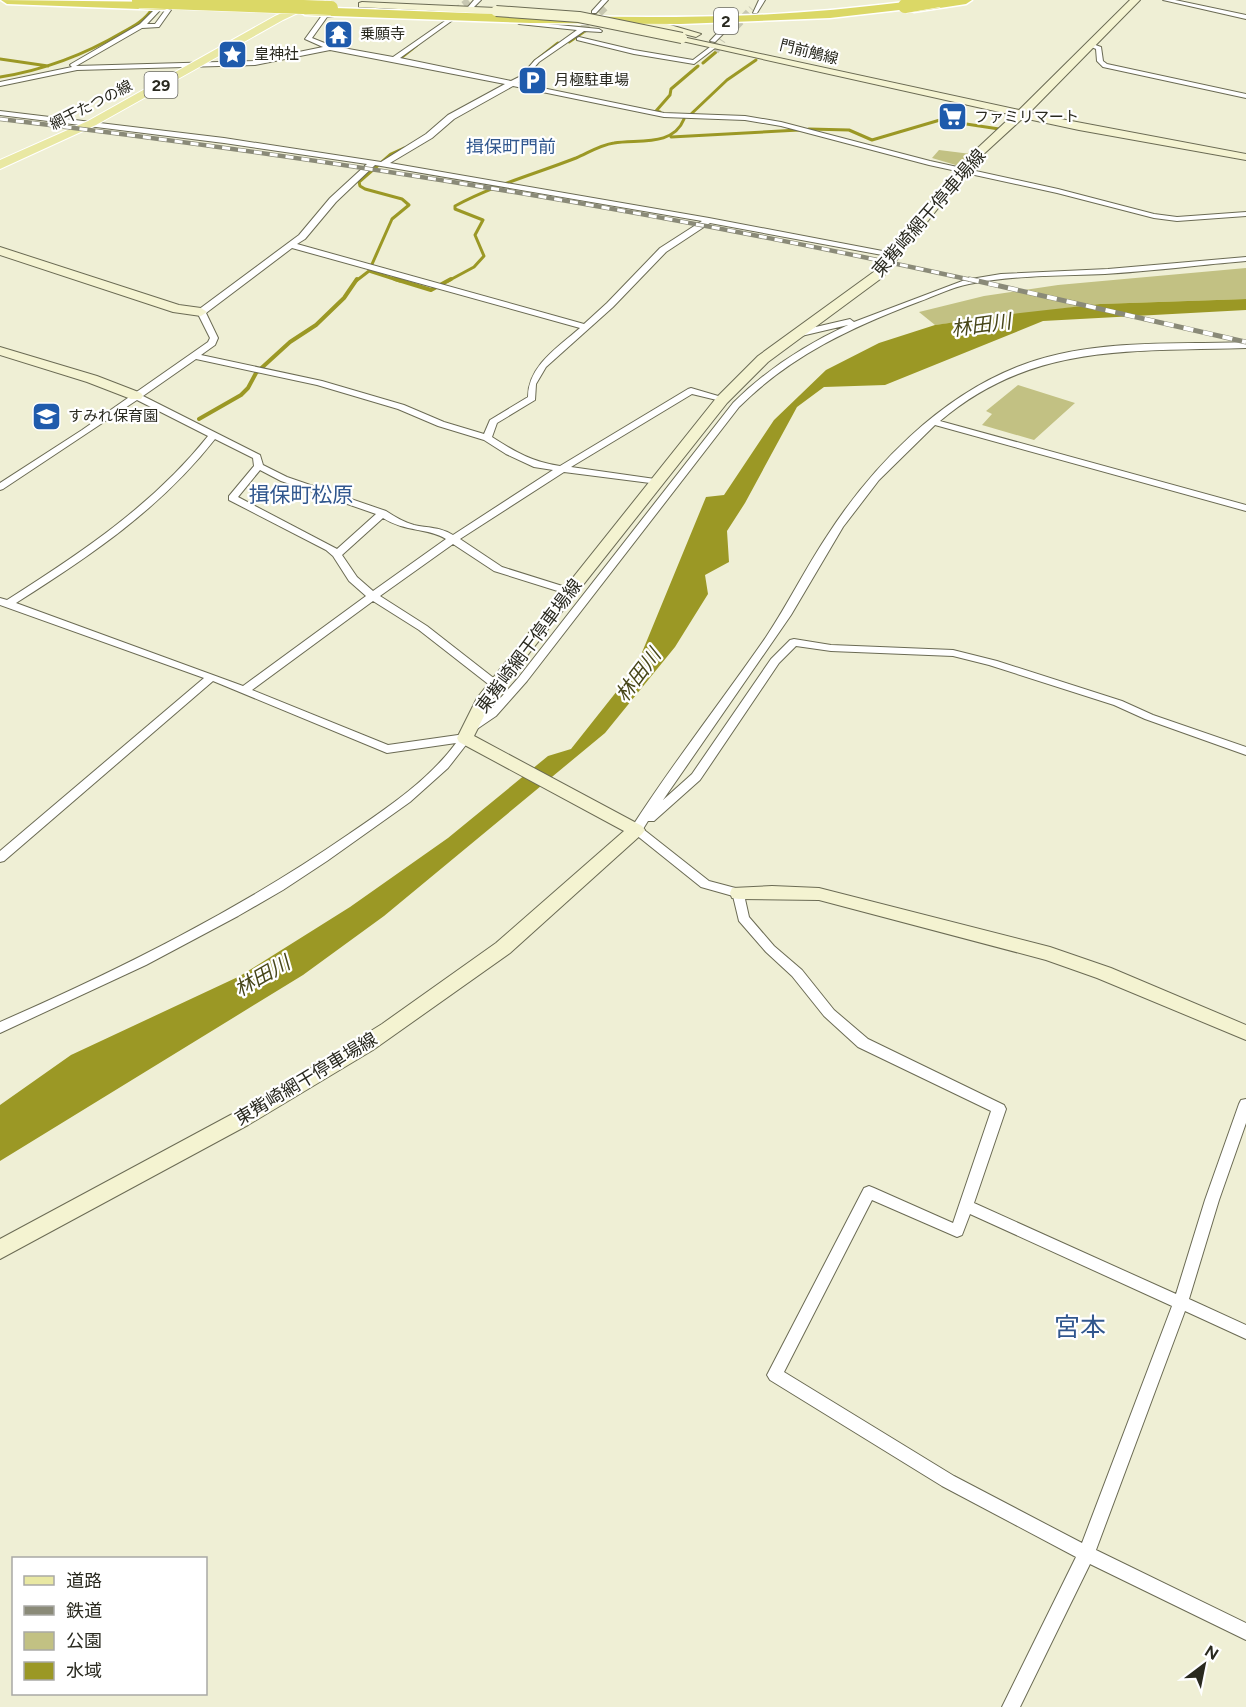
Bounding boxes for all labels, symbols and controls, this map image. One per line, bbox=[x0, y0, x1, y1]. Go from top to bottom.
road number: 2 bbox=[714, 8, 738, 34]
temple icon: 乗願寺 bbox=[323, 18, 355, 50]
place label: 乗願寺 bbox=[360, 25, 405, 43]
street label: 門前鵤線 bbox=[778, 36, 840, 68]
place icon: 皇神社 bbox=[217, 38, 249, 70]
place label: 皇神社 bbox=[254, 45, 299, 63]
parking icon: 月極駐車場 bbox=[517, 64, 549, 96]
place label: 月極駐車場 bbox=[554, 71, 629, 89]
road number: 29 bbox=[144, 72, 178, 98]
street label: 網干たつの線 bbox=[47, 77, 135, 133]
supermarket icon: ファミリマート bbox=[937, 101, 969, 133]
place label: ファミリマート bbox=[974, 108, 1079, 126]
district label: 揖保町門前 bbox=[466, 136, 556, 158]
street label: 東觜崎網干停車場線 bbox=[868, 145, 990, 281]
water label: 林田川 bbox=[950, 309, 1014, 341]
school or university icon: すみれ保育園 bbox=[31, 400, 63, 432]
place label: すみれ保育園 bbox=[68, 407, 158, 425]
district label: 揖保町松原 bbox=[249, 482, 354, 507]
street label: 東觜崎網干停車場線 bbox=[471, 575, 587, 717]
water label: 林田川 bbox=[610, 642, 667, 706]
water label: 林田川 bbox=[230, 950, 296, 1001]
street label: 東觜崎網干停車場線 bbox=[231, 1028, 381, 1130]
district label: 宮本 bbox=[1054, 1311, 1106, 1343]
legend bbox=[12, 1557, 207, 1695]
text: 道路 bbox=[66, 1570, 102, 1592]
text: 鉄道 bbox=[66, 1600, 102, 1622]
text: 公園 bbox=[66, 1630, 102, 1652]
north arrow bbox=[1174, 1635, 1234, 1695]
text: N bbox=[1201, 1641, 1222, 1664]
text: 水域 bbox=[66, 1660, 102, 1682]

